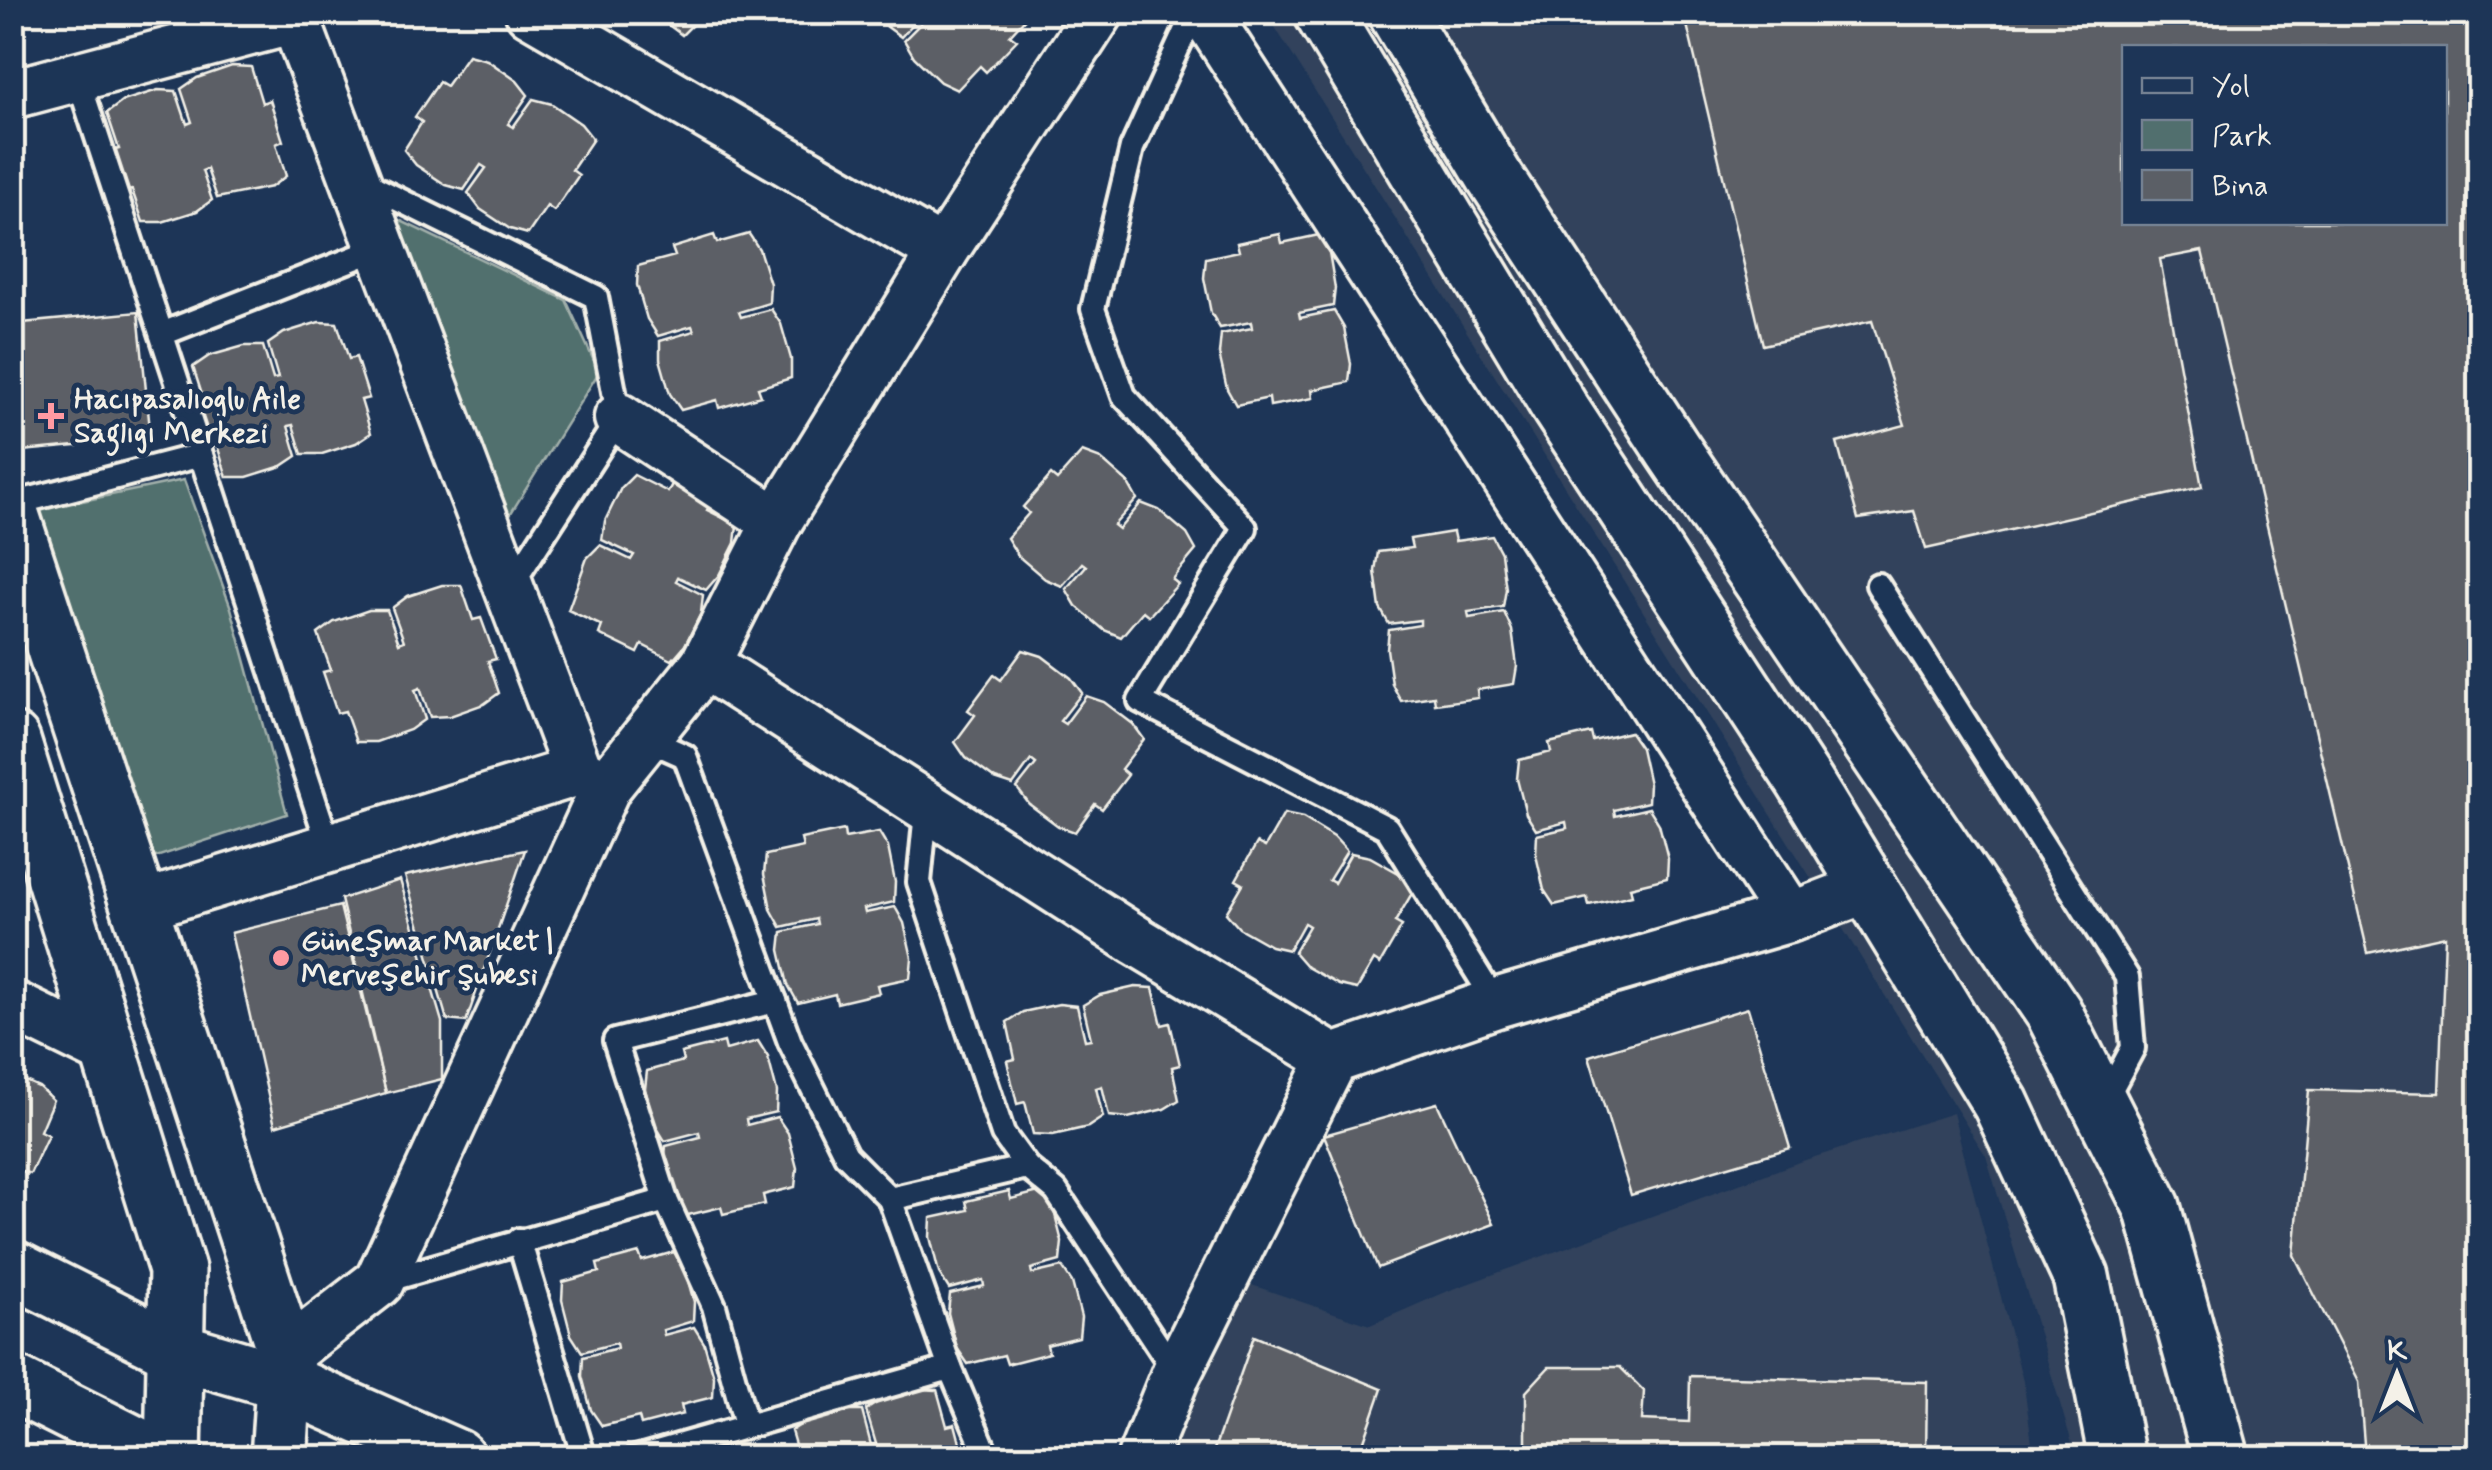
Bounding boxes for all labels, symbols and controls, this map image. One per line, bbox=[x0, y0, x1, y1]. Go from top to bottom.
legend bbox=[2122, 45, 2447, 225]
text: Yol bbox=[2212, 67, 2250, 106]
text: Park bbox=[2212, 117, 2272, 156]
text: Bina bbox=[2212, 167, 2268, 206]
place label: Hacıpasalıoglu Aile Saglıgı Merkezi bbox=[74, 380, 301, 457]
marker: Hacıpasalıoglu Aile Saglıgı Merkezi bbox=[38, 403, 64, 429]
place label: Güneşmar Market | Merveşehir Şubesi bbox=[301, 922, 553, 995]
marker: Güneşmar Market | Merveşehir Şubesi bbox=[270, 947, 292, 969]
north arrow bbox=[2347, 1325, 2447, 1425]
text: K bbox=[2387, 1334, 2407, 1371]

